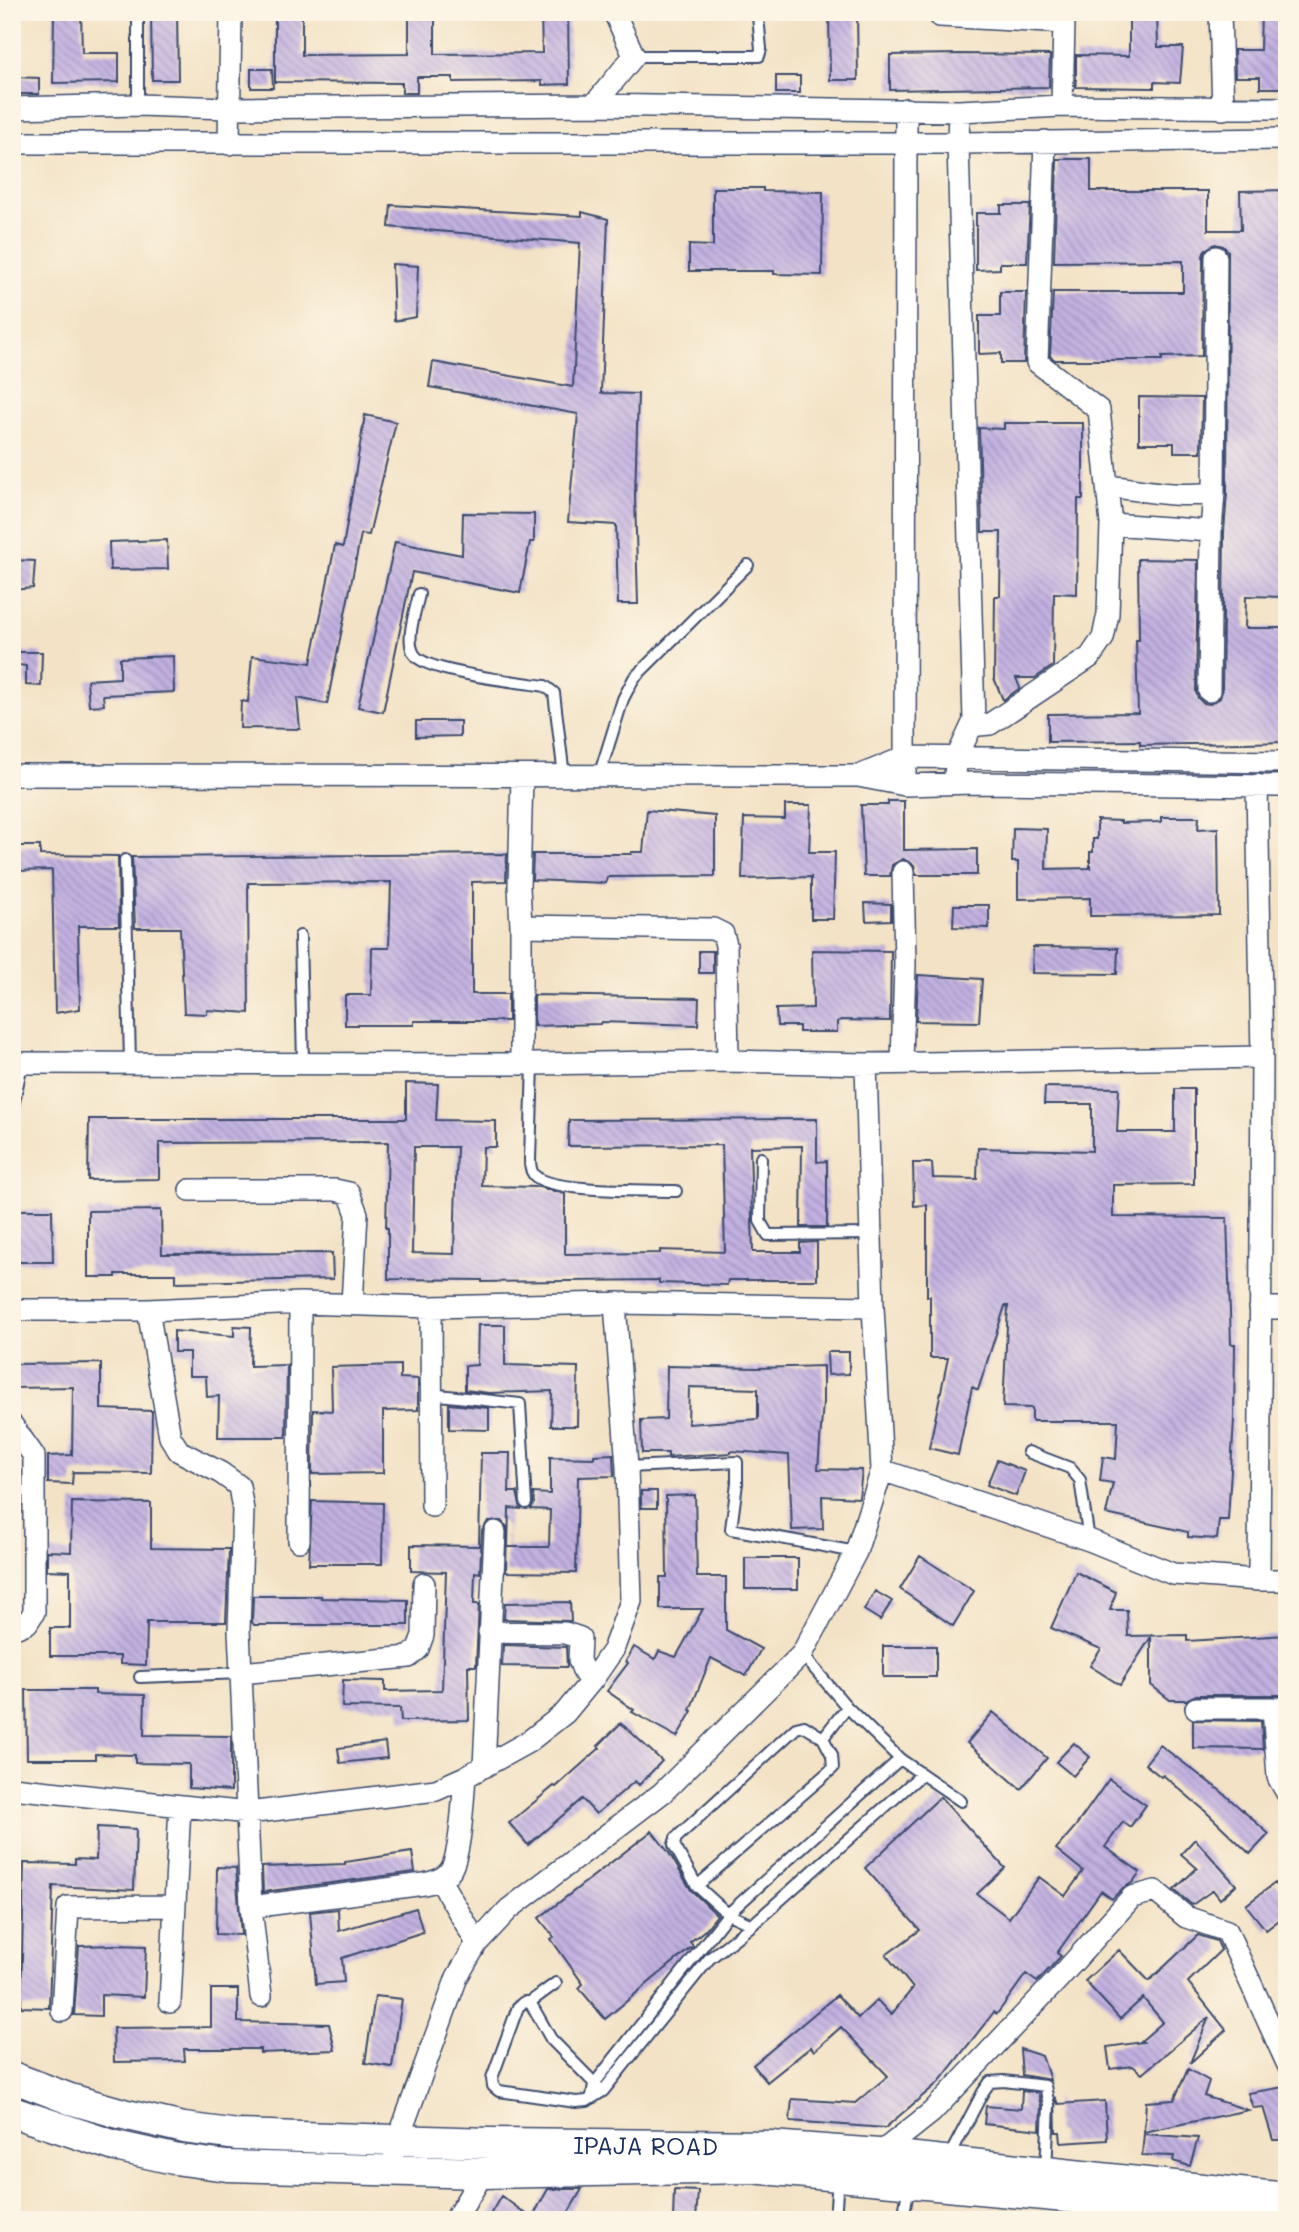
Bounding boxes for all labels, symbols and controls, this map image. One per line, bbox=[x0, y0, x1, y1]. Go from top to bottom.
street label: IPAJA ROAD bbox=[573, 2128, 718, 2161]

